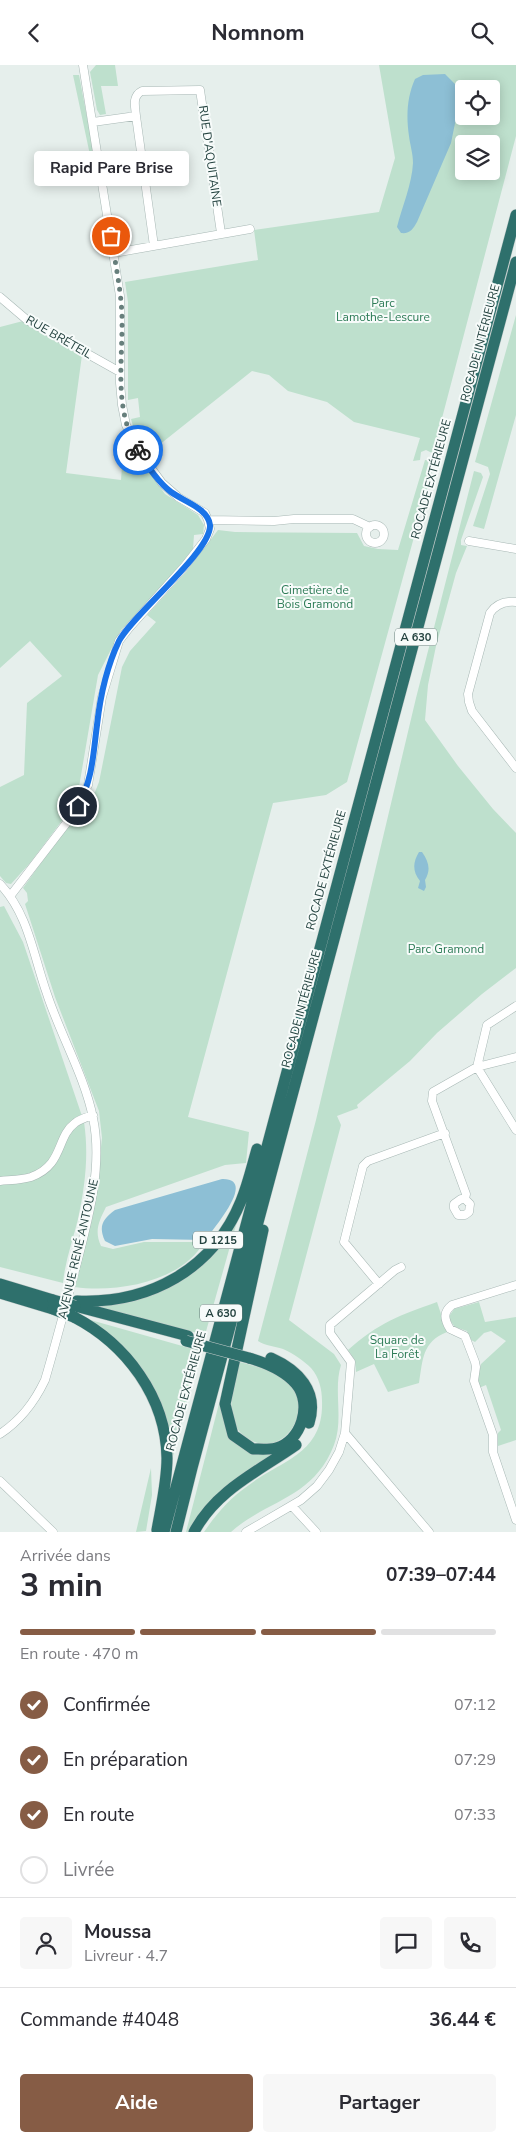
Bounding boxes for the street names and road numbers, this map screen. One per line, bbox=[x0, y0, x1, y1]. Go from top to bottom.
street label: RUE D'AQUITAINE bbox=[195, 104, 225, 208]
street label: ROCADE INTÉRIEURE bbox=[457, 283, 503, 403]
street label: RUE BRÉTEIL bbox=[23, 312, 95, 363]
street label: ROCADE EXTÉRIEURE bbox=[407, 417, 455, 541]
road number: A 630 bbox=[395, 629, 437, 645]
street label: ROCADE EXTÉRIEURE bbox=[302, 808, 350, 932]
street label: ROCADE INTÉRIEURE bbox=[278, 949, 324, 1069]
street label: AVENUE RENÉ ANTOUNE bbox=[54, 1177, 102, 1321]
road number: D 1215 bbox=[193, 1231, 243, 1249]
road number: A 630 bbox=[200, 1305, 242, 1321]
street label: ROCADE EXTÉRIEURE bbox=[162, 1329, 210, 1453]

